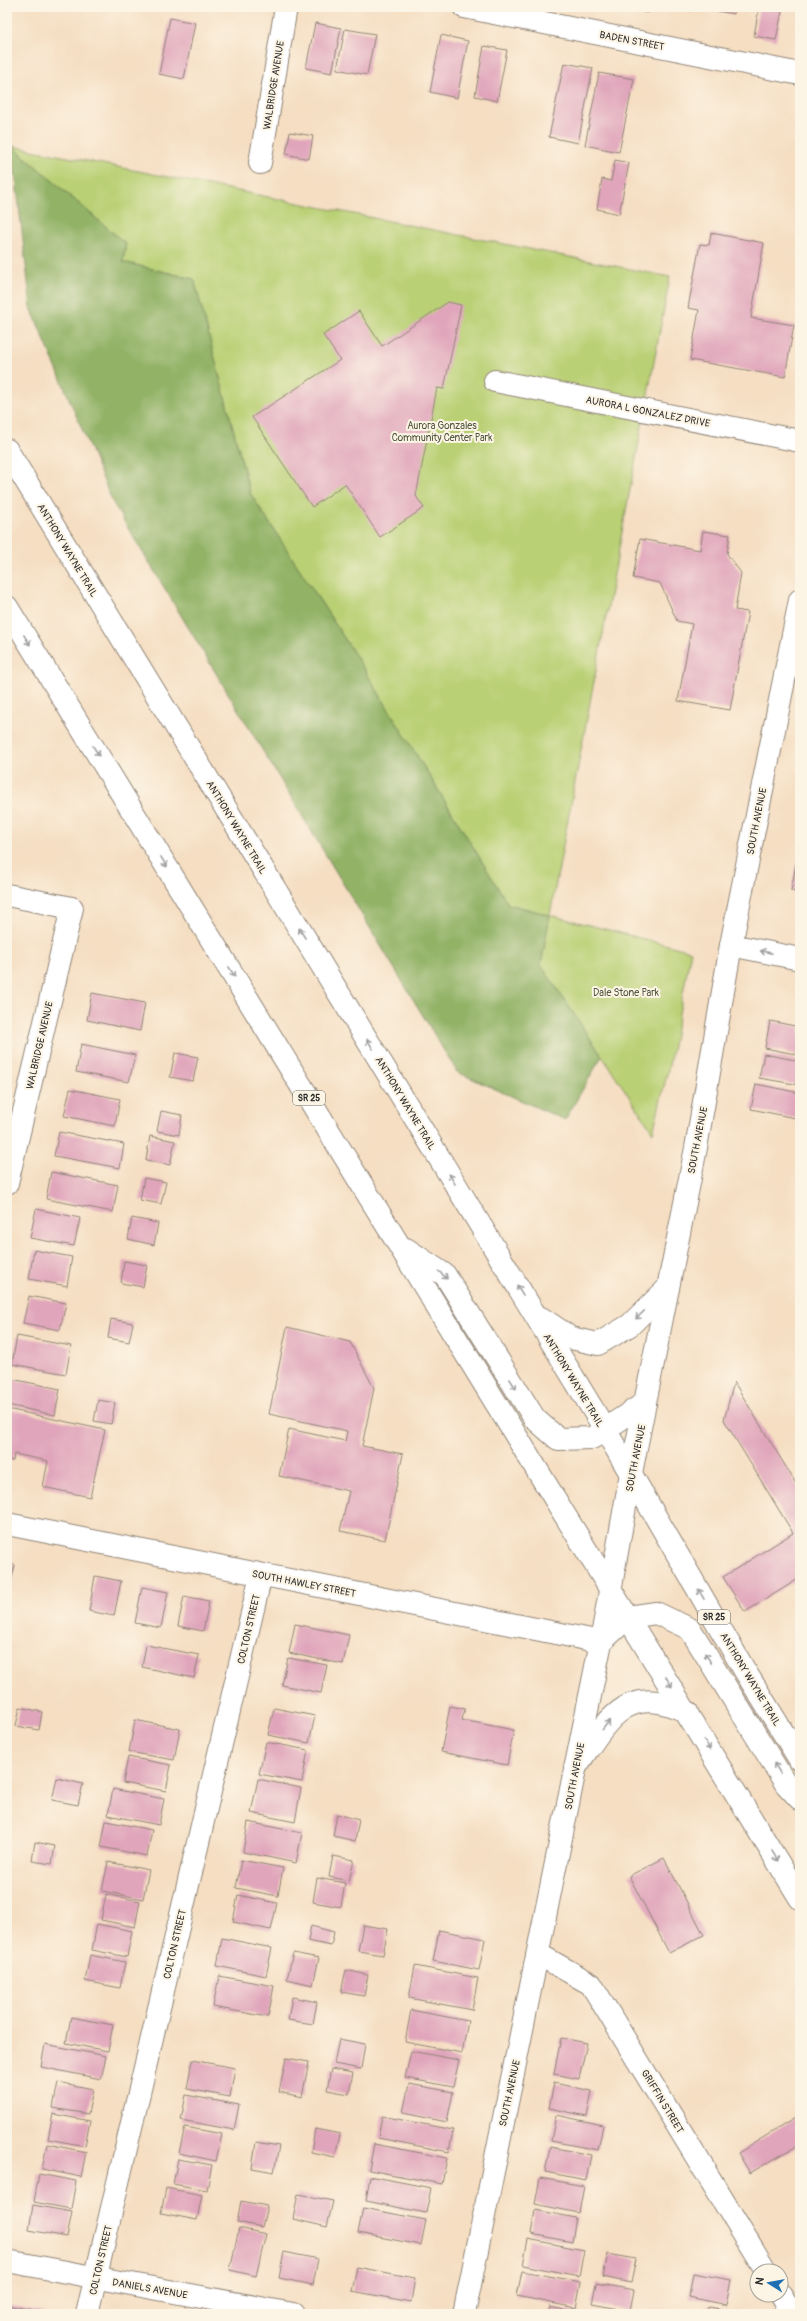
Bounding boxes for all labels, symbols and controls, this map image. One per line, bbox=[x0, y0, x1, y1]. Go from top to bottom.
street label: BADEN STREET bbox=[598, 29, 666, 53]
street label: WALBRIDGE AVENUE bbox=[261, 40, 287, 130]
street label: AURORA L GONZALEZ DRIVE bbox=[585, 394, 711, 430]
park label: Aurora Gonzales Community Center Park bbox=[392, 420, 493, 444]
street label: ANTHONY WAYNE TRAIL bbox=[34, 502, 100, 600]
one-way arrow bbox=[24, 634, 32, 646]
one-way arrow bbox=[92, 745, 100, 757]
street label: ANTHONY WAYNE TRAIL bbox=[203, 779, 269, 877]
street label: SOUTH AVENUE bbox=[745, 787, 769, 856]
one-way arrow bbox=[160, 856, 168, 868]
one-way arrow bbox=[298, 928, 306, 939]
one-way arrow bbox=[760, 947, 773, 955]
one-way arrow bbox=[228, 966, 236, 978]
park label: Dale Stone Park bbox=[593, 987, 660, 999]
street label: WALBRIDGE AVENUE bbox=[24, 1000, 56, 1090]
one-way arrow bbox=[365, 1038, 373, 1050]
street label: ANTHONY WAYNE TRAIL bbox=[372, 1055, 438, 1153]
road number: SR 25 bbox=[293, 1091, 325, 1105]
street label: SOUTH AVENUE bbox=[686, 1106, 710, 1175]
one-way arrow bbox=[448, 1174, 456, 1185]
one-way arrow bbox=[438, 1270, 448, 1279]
one-way arrow bbox=[515, 1284, 523, 1296]
one-way arrow bbox=[635, 1310, 645, 1320]
street label: ANTHONY WAYNE TRAIL bbox=[540, 1332, 606, 1430]
one-way arrow bbox=[509, 1378, 517, 1389]
street label: SOUTH AVENUE bbox=[624, 1424, 648, 1493]
street label: SOUTH HAWLEY STREET bbox=[251, 1568, 357, 1600]
one-way arrow bbox=[696, 1588, 704, 1600]
street label: COLTON STREET bbox=[235, 1593, 263, 1665]
road number: SR 25 bbox=[698, 1610, 730, 1624]
street label: ANTHONY WAYNE TRAIL bbox=[717, 1631, 783, 1729]
one-way arrow bbox=[704, 1653, 712, 1664]
one-way arrow bbox=[665, 1676, 673, 1688]
one-way arrow bbox=[602, 1719, 611, 1730]
one-way arrow bbox=[704, 1739, 712, 1751]
street label: SOUTH AVENUE bbox=[563, 1742, 587, 1811]
one-way arrow bbox=[772, 1762, 780, 1774]
one-way arrow bbox=[771, 1850, 779, 1862]
street label: COLTON STREET bbox=[161, 1908, 189, 1980]
street label: SOUTH AVENUE bbox=[497, 2059, 523, 2128]
street label: GRIFFIN STREET bbox=[638, 2067, 686, 2136]
street label: COLTON STREET bbox=[87, 2224, 115, 2296]
north arrow bbox=[749, 2263, 789, 2303]
street label: DANIELS AVENUE bbox=[111, 2276, 188, 2302]
text: N bbox=[753, 2276, 767, 2286]

